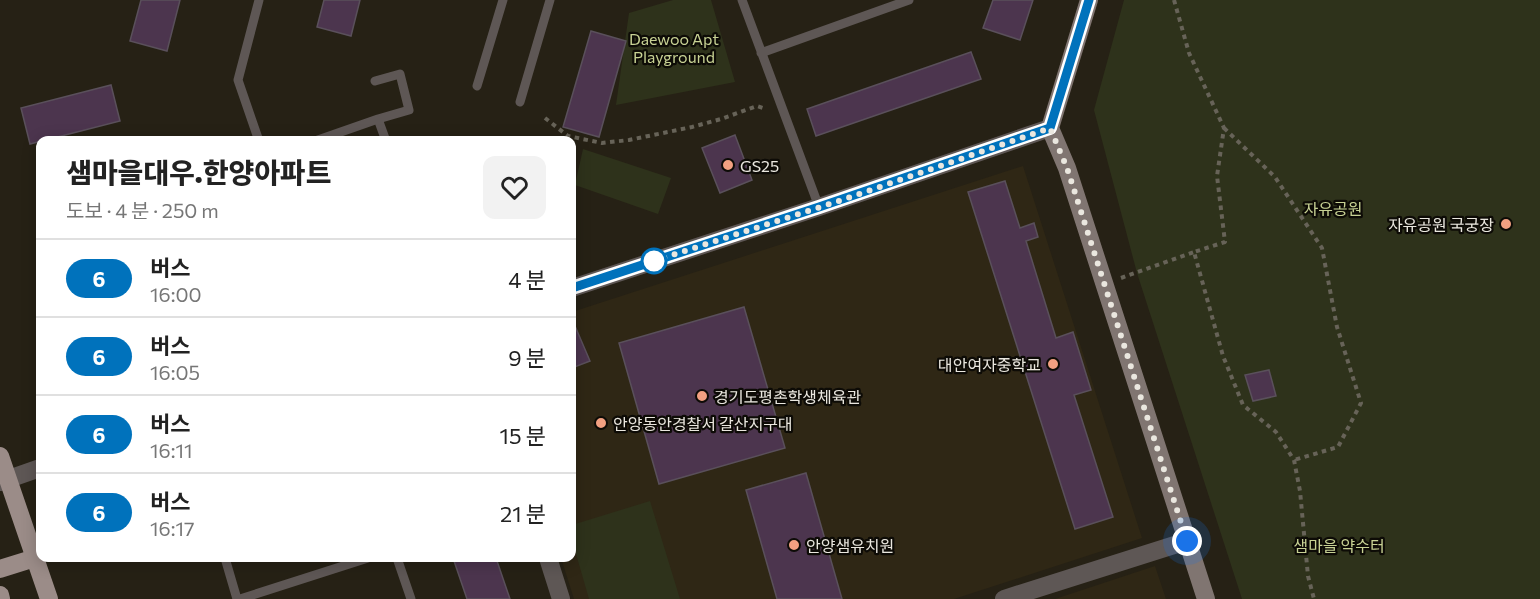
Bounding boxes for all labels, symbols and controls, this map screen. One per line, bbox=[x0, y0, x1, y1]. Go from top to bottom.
park label: Daewoo Apt Playground bbox=[629, 29, 719, 66]
text: 샘마을대우.한양아파트 bbox=[66, 155, 331, 189]
button: heart bbox=[483, 156, 546, 219]
place label: GS25 bbox=[740, 156, 779, 175]
marker: GS25 bbox=[721, 158, 735, 172]
text: 도보 · 4 분 · 250 m bbox=[66, 198, 219, 222]
park label: 자유공원 bbox=[1304, 199, 1362, 218]
place label: 자유공원 국궁장 bbox=[1388, 215, 1494, 234]
marker: 자유공원 국궁장 bbox=[1499, 217, 1513, 231]
unlabelled marker bbox=[641, 248, 667, 274]
text: 버스 bbox=[150, 254, 190, 281]
text: 6 bbox=[93, 266, 105, 291]
text: 4 분 bbox=[508, 266, 546, 293]
text: 16:00 bbox=[150, 282, 202, 306]
text: 버스 bbox=[150, 332, 190, 359]
text: 6 bbox=[93, 344, 105, 369]
text: 9 분 bbox=[508, 344, 546, 371]
place label: 대안여자중학교 bbox=[938, 355, 1041, 374]
marker: 대안여자중학교 bbox=[1046, 357, 1060, 371]
text: 16:05 bbox=[150, 360, 200, 384]
place label: 경기도평촌학생체육관 bbox=[714, 387, 861, 406]
marker: 경기도평촌학생체육관 bbox=[695, 389, 709, 403]
text: 버스 bbox=[150, 410, 190, 437]
place label: 안양동안경찰서 갈산지구대 bbox=[613, 414, 793, 433]
marker: 안양동안경찰서 갈산지구대 bbox=[594, 416, 608, 430]
text: 6 bbox=[93, 422, 105, 447]
text: 15 분 bbox=[500, 422, 546, 449]
text: 16:11 bbox=[150, 438, 193, 462]
text: 버스 bbox=[150, 488, 190, 515]
text: 6 bbox=[93, 500, 105, 525]
text: 21 분 bbox=[500, 500, 546, 527]
text: 16:17 bbox=[150, 516, 195, 540]
your location bbox=[1172, 526, 1202, 556]
place label: 안양샘유치원 bbox=[806, 536, 894, 555]
park label: 샘마을 약수터 bbox=[1293, 536, 1385, 555]
marker: 안양샘유치원 bbox=[787, 538, 801, 552]

